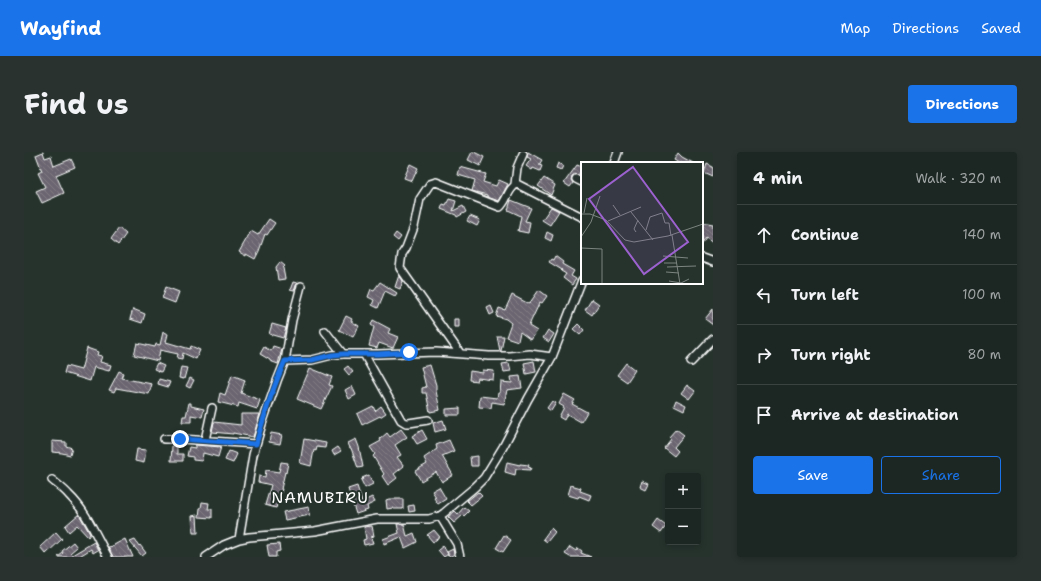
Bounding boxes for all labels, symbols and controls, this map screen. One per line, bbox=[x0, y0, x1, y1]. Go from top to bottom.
text: Wayfind bbox=[20, 16, 101, 41]
text: Map bbox=[841, 19, 871, 37]
text: Directions bbox=[893, 19, 959, 37]
text: Saved bbox=[981, 19, 1021, 37]
text: Find us bbox=[24, 85, 129, 123]
button: Directions bbox=[908, 85, 1017, 123]
inset map bbox=[581, 162, 703, 284]
text: 4 min bbox=[753, 167, 803, 189]
text: Walk · 320 m bbox=[915, 170, 1001, 187]
icon: ahead bbox=[753, 224, 775, 246]
text: Continue bbox=[791, 225, 859, 245]
text: 140 m bbox=[962, 226, 1001, 243]
icon: left bbox=[753, 284, 775, 306]
text: Turn left bbox=[791, 285, 859, 305]
text: 100 m bbox=[962, 286, 1001, 303]
route start bbox=[400, 343, 418, 361]
icon: right bbox=[753, 344, 775, 366]
text: Turn right bbox=[791, 345, 871, 365]
text: 80 m bbox=[967, 346, 1001, 363]
icon: arrive bbox=[753, 404, 775, 426]
text: Arrive at destination bbox=[791, 405, 959, 425]
route end bbox=[171, 430, 189, 448]
button: Save bbox=[753, 456, 873, 494]
button: Share bbox=[881, 456, 1001, 494]
map controls bbox=[665, 473, 701, 545]
button: + bbox=[665, 473, 701, 509]
district label: NAMUBIRU bbox=[271, 487, 369, 508]
button: − bbox=[665, 509, 701, 545]

